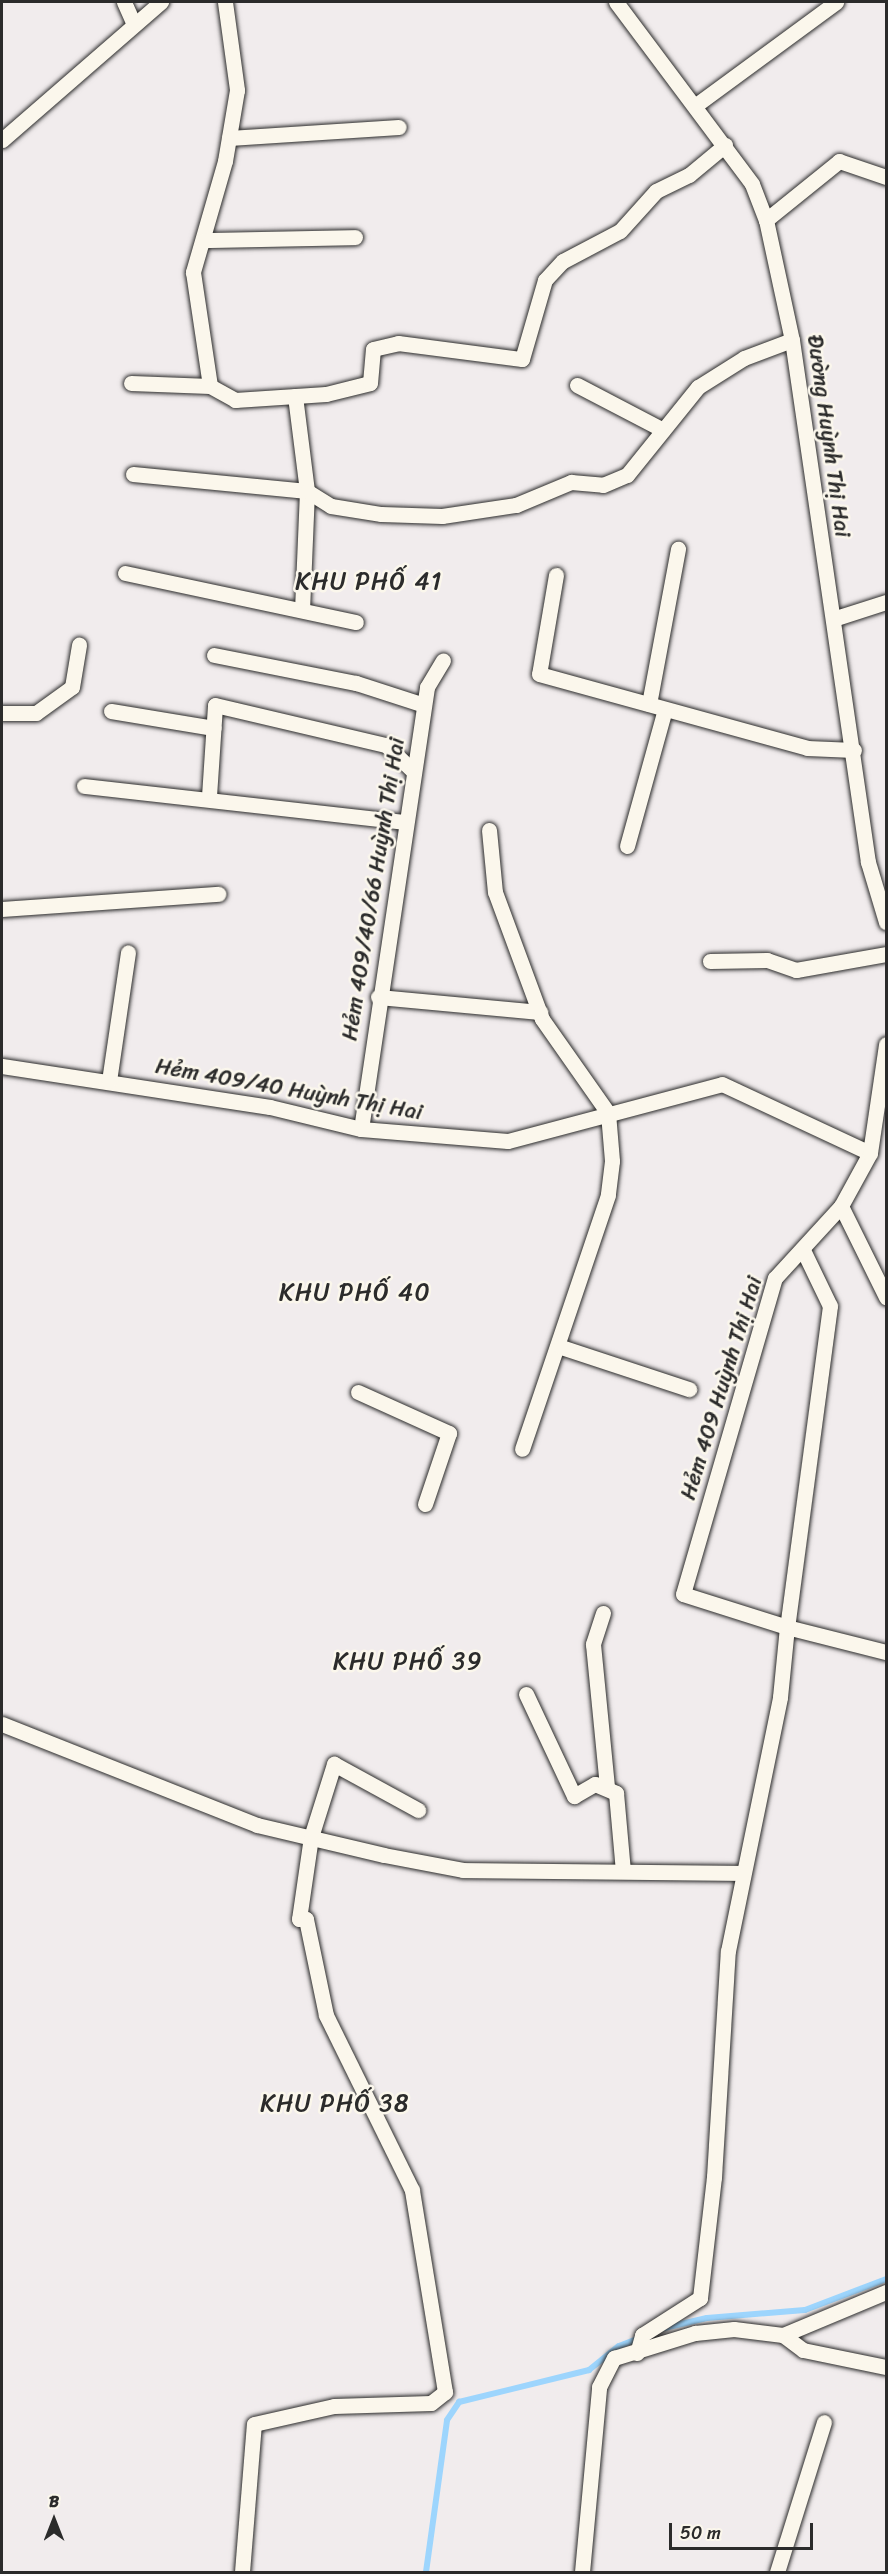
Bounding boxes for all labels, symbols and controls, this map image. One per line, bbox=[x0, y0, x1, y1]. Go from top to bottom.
street label: Đường Huỳnh Thị Hai bbox=[802, 333, 856, 539]
district label: KHU PHỐ 41 bbox=[295, 568, 443, 596]
street label: Hẻm 409/40/66 Huỳnh Thị Hai bbox=[336, 735, 410, 1043]
street label: Hẻm 409/40 Huỳnh Thị Hai bbox=[153, 1052, 425, 1126]
street label: Hẻm 409 Huỳnh Thị Hai bbox=[674, 1273, 768, 1503]
district label: KHU PHỐ 40 bbox=[279, 1279, 431, 1307]
district label: KHU PHỐ 39 bbox=[333, 1648, 483, 1676]
district label: KHU PHỐ 38 bbox=[260, 2090, 410, 2118]
text: B bbox=[49, 2487, 59, 2516]
north arrow bbox=[24, 2490, 84, 2550]
scale bar bbox=[672, 2511, 816, 2549]
text: 50 m bbox=[680, 2517, 721, 2549]

